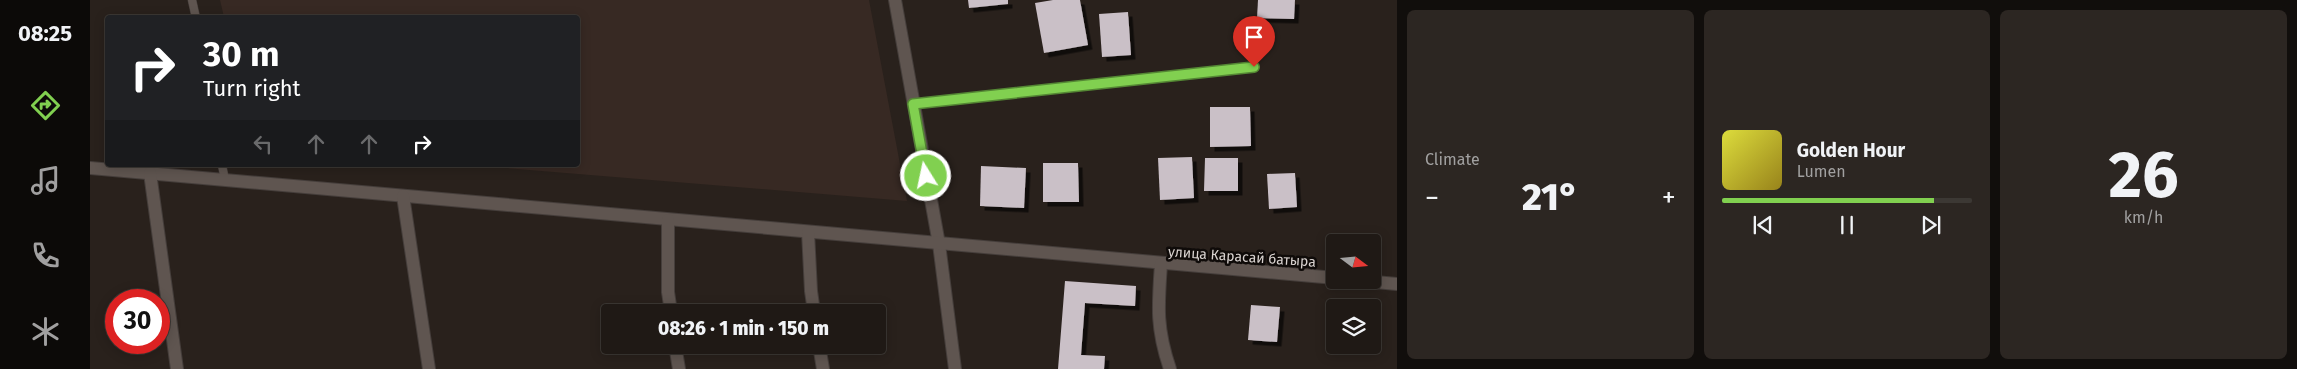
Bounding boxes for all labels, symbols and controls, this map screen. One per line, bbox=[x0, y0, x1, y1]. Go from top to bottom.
pin bbox=[1233, 16, 1275, 67]
text: 08:25 bbox=[18, 20, 72, 47]
icon: arrive bbox=[1240, 23, 1268, 51]
text: 30 m bbox=[203, 33, 280, 75]
icon: right bbox=[120, 35, 185, 100]
text: Turn right bbox=[203, 75, 300, 102]
icon: directions bbox=[28, 88, 63, 123]
icon: left bbox=[249, 130, 277, 158]
icon: ahead bbox=[302, 130, 330, 158]
icon: ahead bbox=[355, 130, 383, 158]
icon: right bbox=[408, 130, 436, 158]
text: 26 bbox=[2109, 136, 2179, 214]
text: Golden Hour bbox=[1797, 139, 1905, 162]
position arrow bbox=[899, 149, 951, 201]
text: Climate bbox=[1425, 150, 1480, 169]
text: Lumen bbox=[1797, 162, 1846, 181]
icon: music bbox=[28, 163, 63, 198]
text: 21° bbox=[1522, 174, 1579, 220]
text: − bbox=[1425, 181, 1439, 214]
text: + bbox=[1662, 181, 1676, 214]
text: km/h bbox=[2124, 208, 2163, 227]
icon: previous bbox=[1749, 211, 1777, 239]
icon: pause bbox=[1833, 211, 1861, 239]
icon: next bbox=[1917, 211, 1945, 239]
north arrow bbox=[1326, 234, 1381, 289]
map controls bbox=[1326, 234, 1381, 354]
icon: phone bbox=[28, 238, 63, 273]
street label: улица Карасай батыра bbox=[1167, 243, 1317, 271]
speed limit sign: 30 bbox=[105, 289, 170, 354]
button: layers bbox=[1326, 299, 1381, 354]
icon: climate bbox=[28, 314, 63, 349]
text: 08:26 · 1 min · 150 m bbox=[658, 317, 829, 340]

